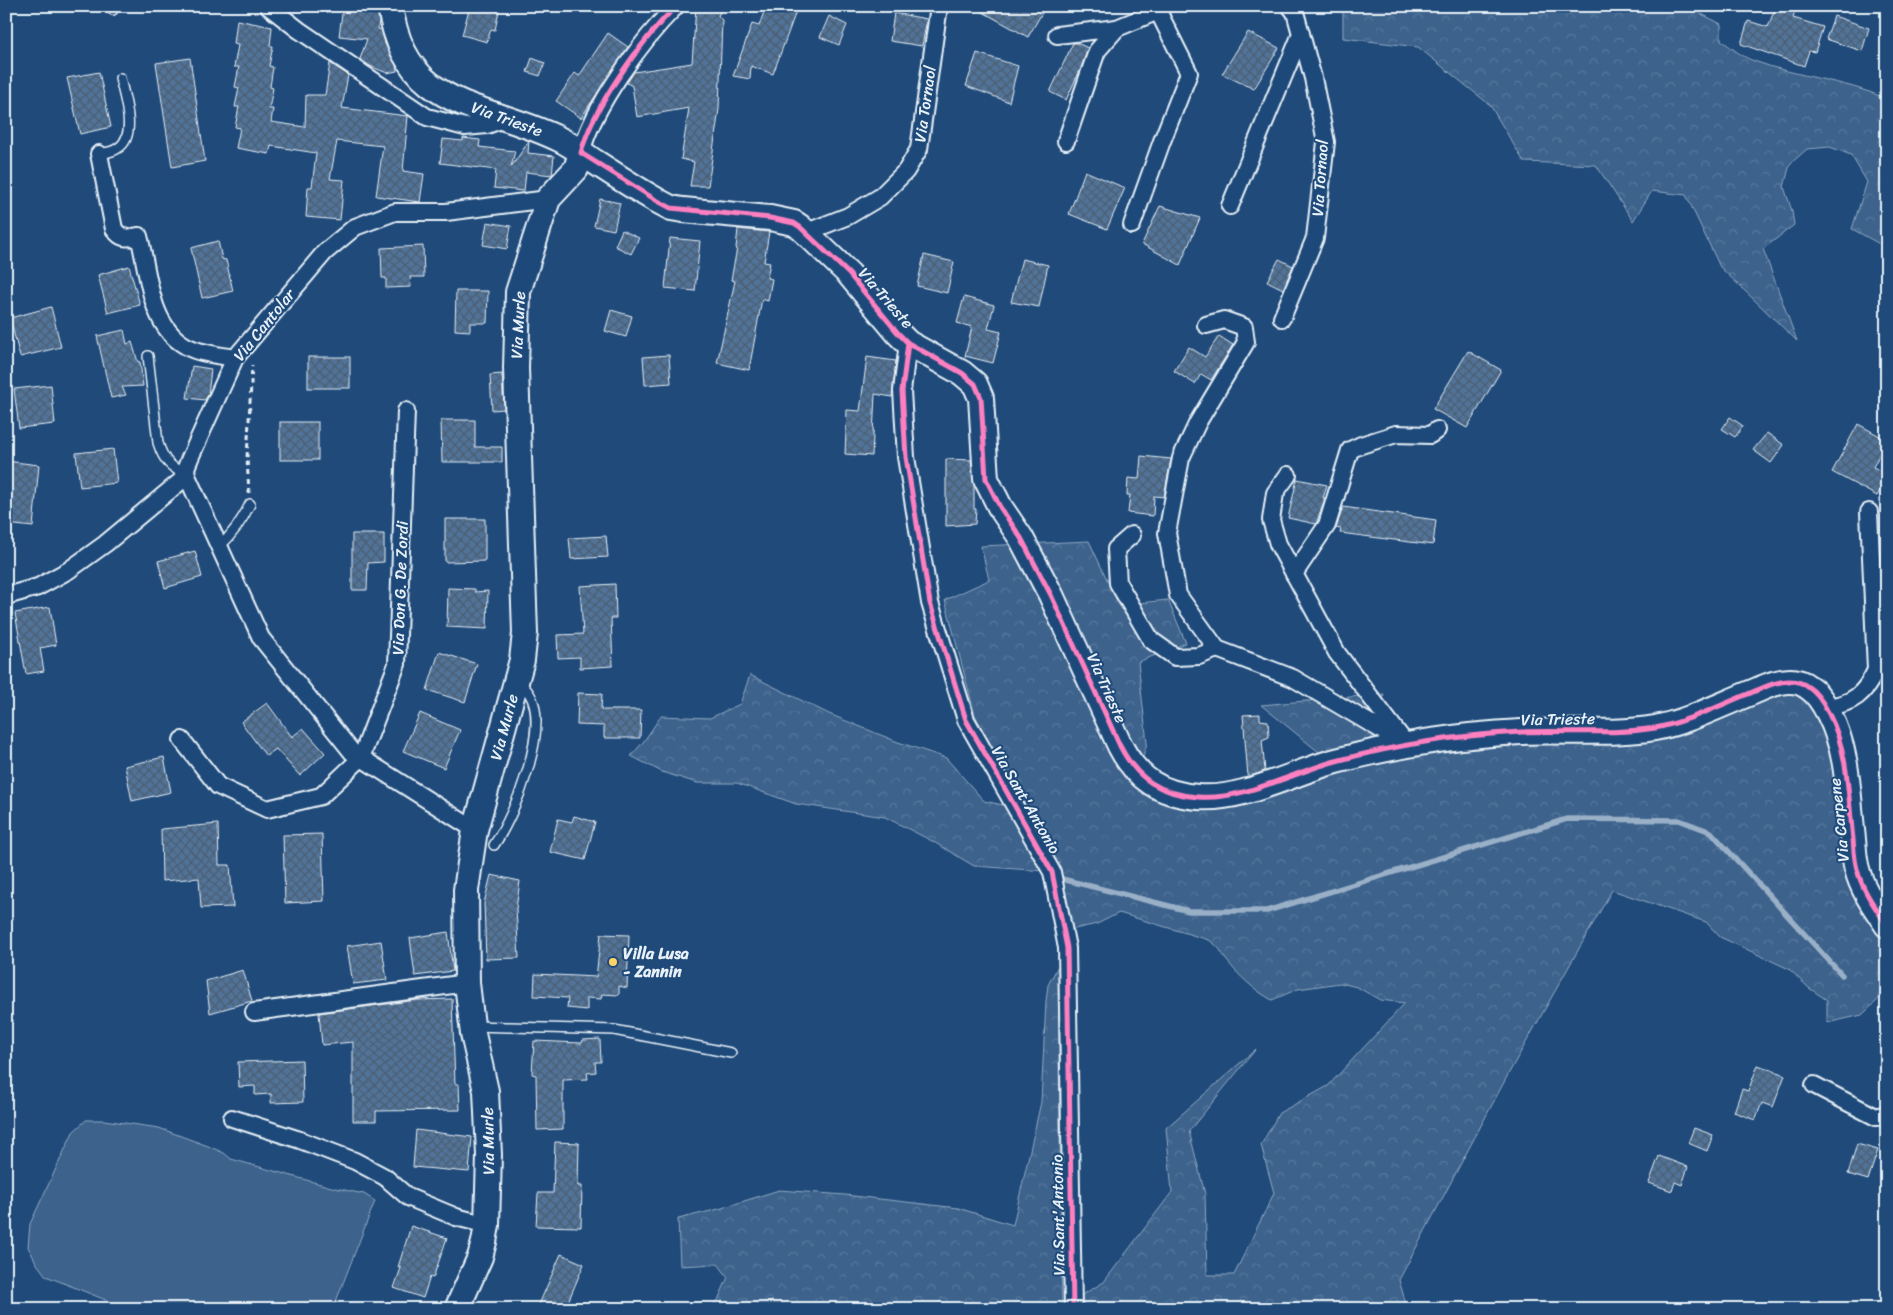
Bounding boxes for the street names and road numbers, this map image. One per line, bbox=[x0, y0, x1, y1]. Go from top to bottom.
street label: Via Tornaol bbox=[905, 63, 945, 144]
street label: Via Trieste bbox=[467, 93, 547, 145]
street label: Via Tornaol bbox=[1303, 138, 1337, 217]
street label: Via Trieste bbox=[851, 260, 921, 336]
street label: Via Cantolar bbox=[225, 281, 304, 368]
street label: Via Murle bbox=[502, 290, 534, 360]
street label: Via Don G. De Zordi bbox=[383, 520, 417, 656]
street label: Via Trieste bbox=[1079, 648, 1135, 728]
street label: Via Murle bbox=[481, 691, 527, 763]
street label: Via Trieste bbox=[1521, 704, 1595, 734]
street label: Via Sant'Antonio bbox=[983, 740, 1069, 860]
street label: Via Carpene bbox=[1820, 777, 1858, 863]
street label: Via Murle bbox=[473, 1107, 503, 1175]
street label: Via Sant'Antonio bbox=[1042, 1154, 1074, 1276]

